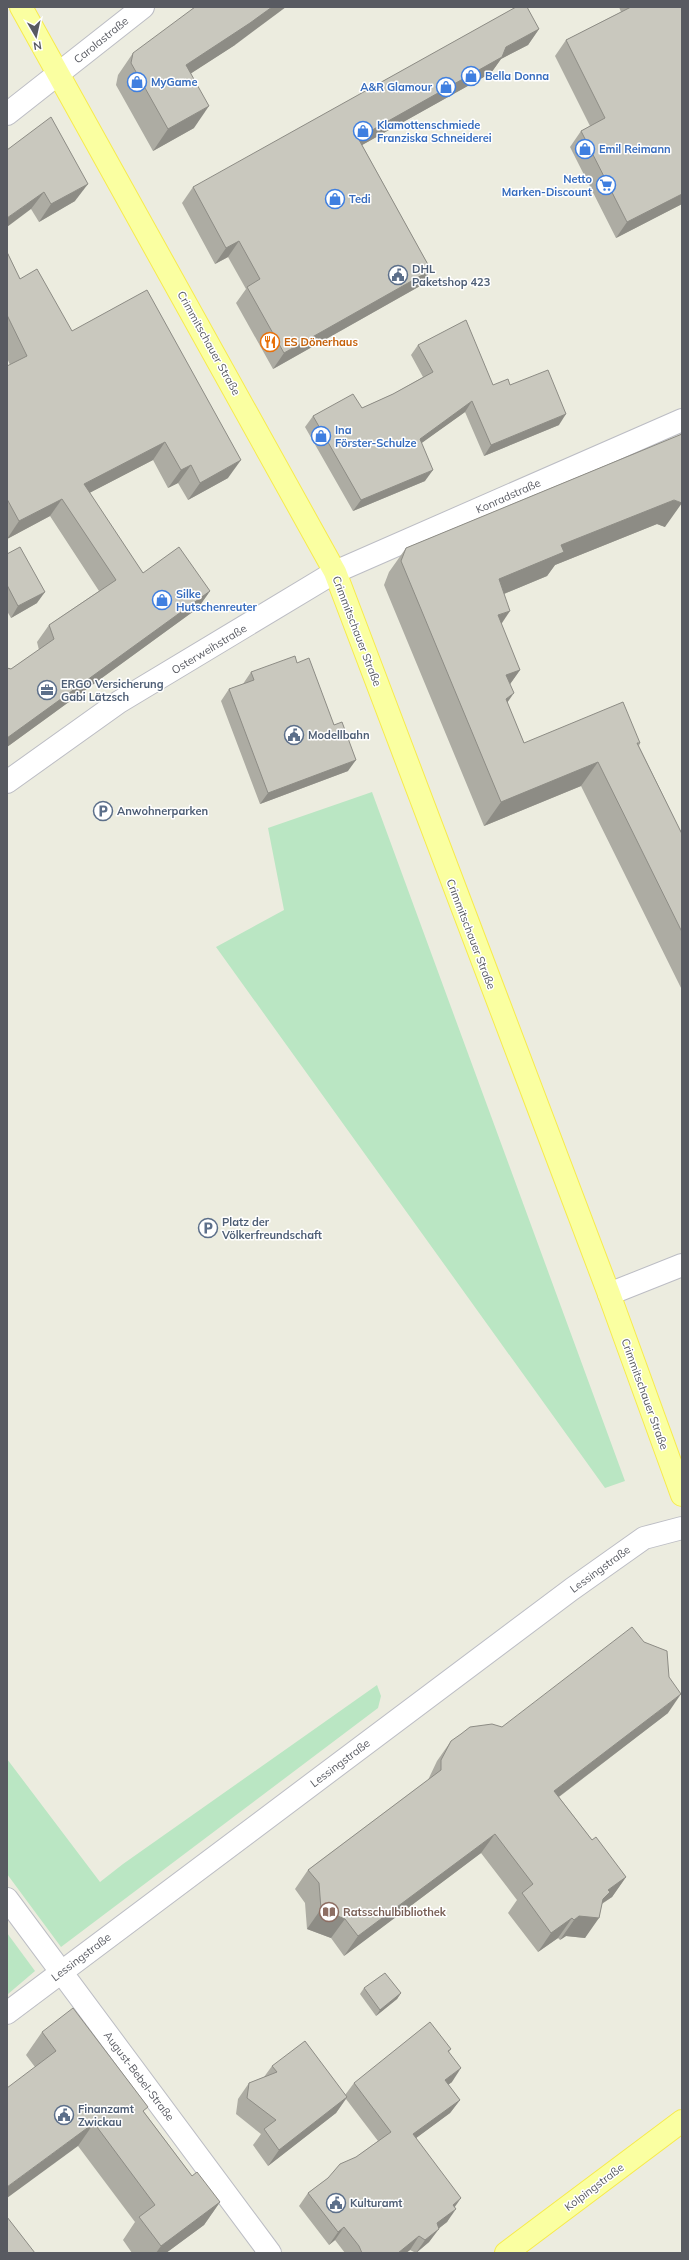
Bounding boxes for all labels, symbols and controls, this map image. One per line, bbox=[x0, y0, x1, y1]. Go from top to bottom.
street label: Carolastraße bbox=[71, 14, 131, 66]
north arrow bbox=[16, 16, 56, 56]
text: N bbox=[32, 38, 43, 53]
shop icon: Bella Donna bbox=[460, 65, 482, 87]
place label: Bella Donna bbox=[485, 69, 549, 83]
shop icon: MyGame bbox=[126, 71, 148, 93]
place label: MyGame bbox=[151, 75, 197, 89]
shop icon: A&R Glamour bbox=[435, 76, 457, 98]
place label: A&R Glamour bbox=[360, 80, 433, 94]
place label: Klamottenschmiede Franziska Schneiderei bbox=[377, 118, 492, 145]
shop icon: Klamottenschmiede Franziska Schneiderei bbox=[352, 120, 374, 142]
shop icon: Emil Reimann bbox=[574, 138, 596, 160]
place label: Emil Reimann bbox=[599, 142, 671, 156]
place label: Netto Marken-Discount bbox=[502, 172, 592, 199]
supermarket icon: Netto Marken-Discount bbox=[595, 174, 617, 196]
shop icon: Tedi bbox=[324, 188, 346, 210]
place label: Tedi bbox=[349, 192, 371, 206]
place label: DHL Paketshop 423 bbox=[412, 262, 491, 289]
public building icon: DHL Paketshop 423 bbox=[387, 264, 409, 286]
street label: Crimmitschauer Straße bbox=[174, 288, 244, 398]
restaurant icon: ES Dönerhaus bbox=[259, 331, 281, 353]
place label: ES Dönerhaus bbox=[284, 335, 358, 349]
place label: Ina Förster-Schulze bbox=[335, 423, 417, 450]
shop icon: Ina Förster-Schulze bbox=[310, 425, 332, 447]
street label: Konradstraße bbox=[473, 475, 543, 517]
street label: Crimmitschauer Straße bbox=[329, 574, 385, 688]
place label: Silke Hutschenreuter bbox=[176, 587, 258, 614]
shop icon: Silke Hutschenreuter bbox=[151, 589, 173, 611]
street label: Osterweihstraße bbox=[169, 621, 249, 677]
place label: ERGO Versicherung Gabi Lätzsch bbox=[61, 677, 164, 704]
office icon: ERGO Versicherung Gabi Lätzsch bbox=[36, 679, 58, 701]
public building icon: Modellbahn bbox=[283, 724, 305, 746]
place label: Modellbahn bbox=[308, 728, 370, 742]
parking icon: Anwohnerparken bbox=[92, 800, 114, 822]
place label: Anwohnerparken bbox=[117, 804, 208, 818]
street label: Crimmitschauer Straße bbox=[443, 877, 499, 991]
place label: Platz der Völkerfreundschaft bbox=[221, 1215, 322, 1242]
parking icon: Platz der Völkerfreundschaft bbox=[197, 1217, 219, 1239]
street label: Crimmitschauer Straße bbox=[618, 1337, 672, 1451]
street label: Lessingstraße bbox=[567, 1542, 633, 1596]
street label: Lessingstraße bbox=[307, 1736, 373, 1790]
library icon: Ratsschulbibliothek bbox=[318, 1901, 340, 1923]
place label: Ratsschulbibliothek bbox=[343, 1905, 447, 1919]
street label: Lessingstraße bbox=[48, 1930, 114, 1984]
street label: August-Bebel-Straße bbox=[101, 2028, 177, 2124]
place label: Finanzamt Zwickau bbox=[78, 2102, 134, 2129]
public building icon: Finanzamt Zwickau bbox=[53, 2104, 75, 2126]
street label: Kolpingstraße bbox=[562, 2160, 626, 2214]
public building icon: Kulturamt bbox=[325, 2192, 347, 2214]
place label: Kulturamt bbox=[350, 2196, 403, 2210]

